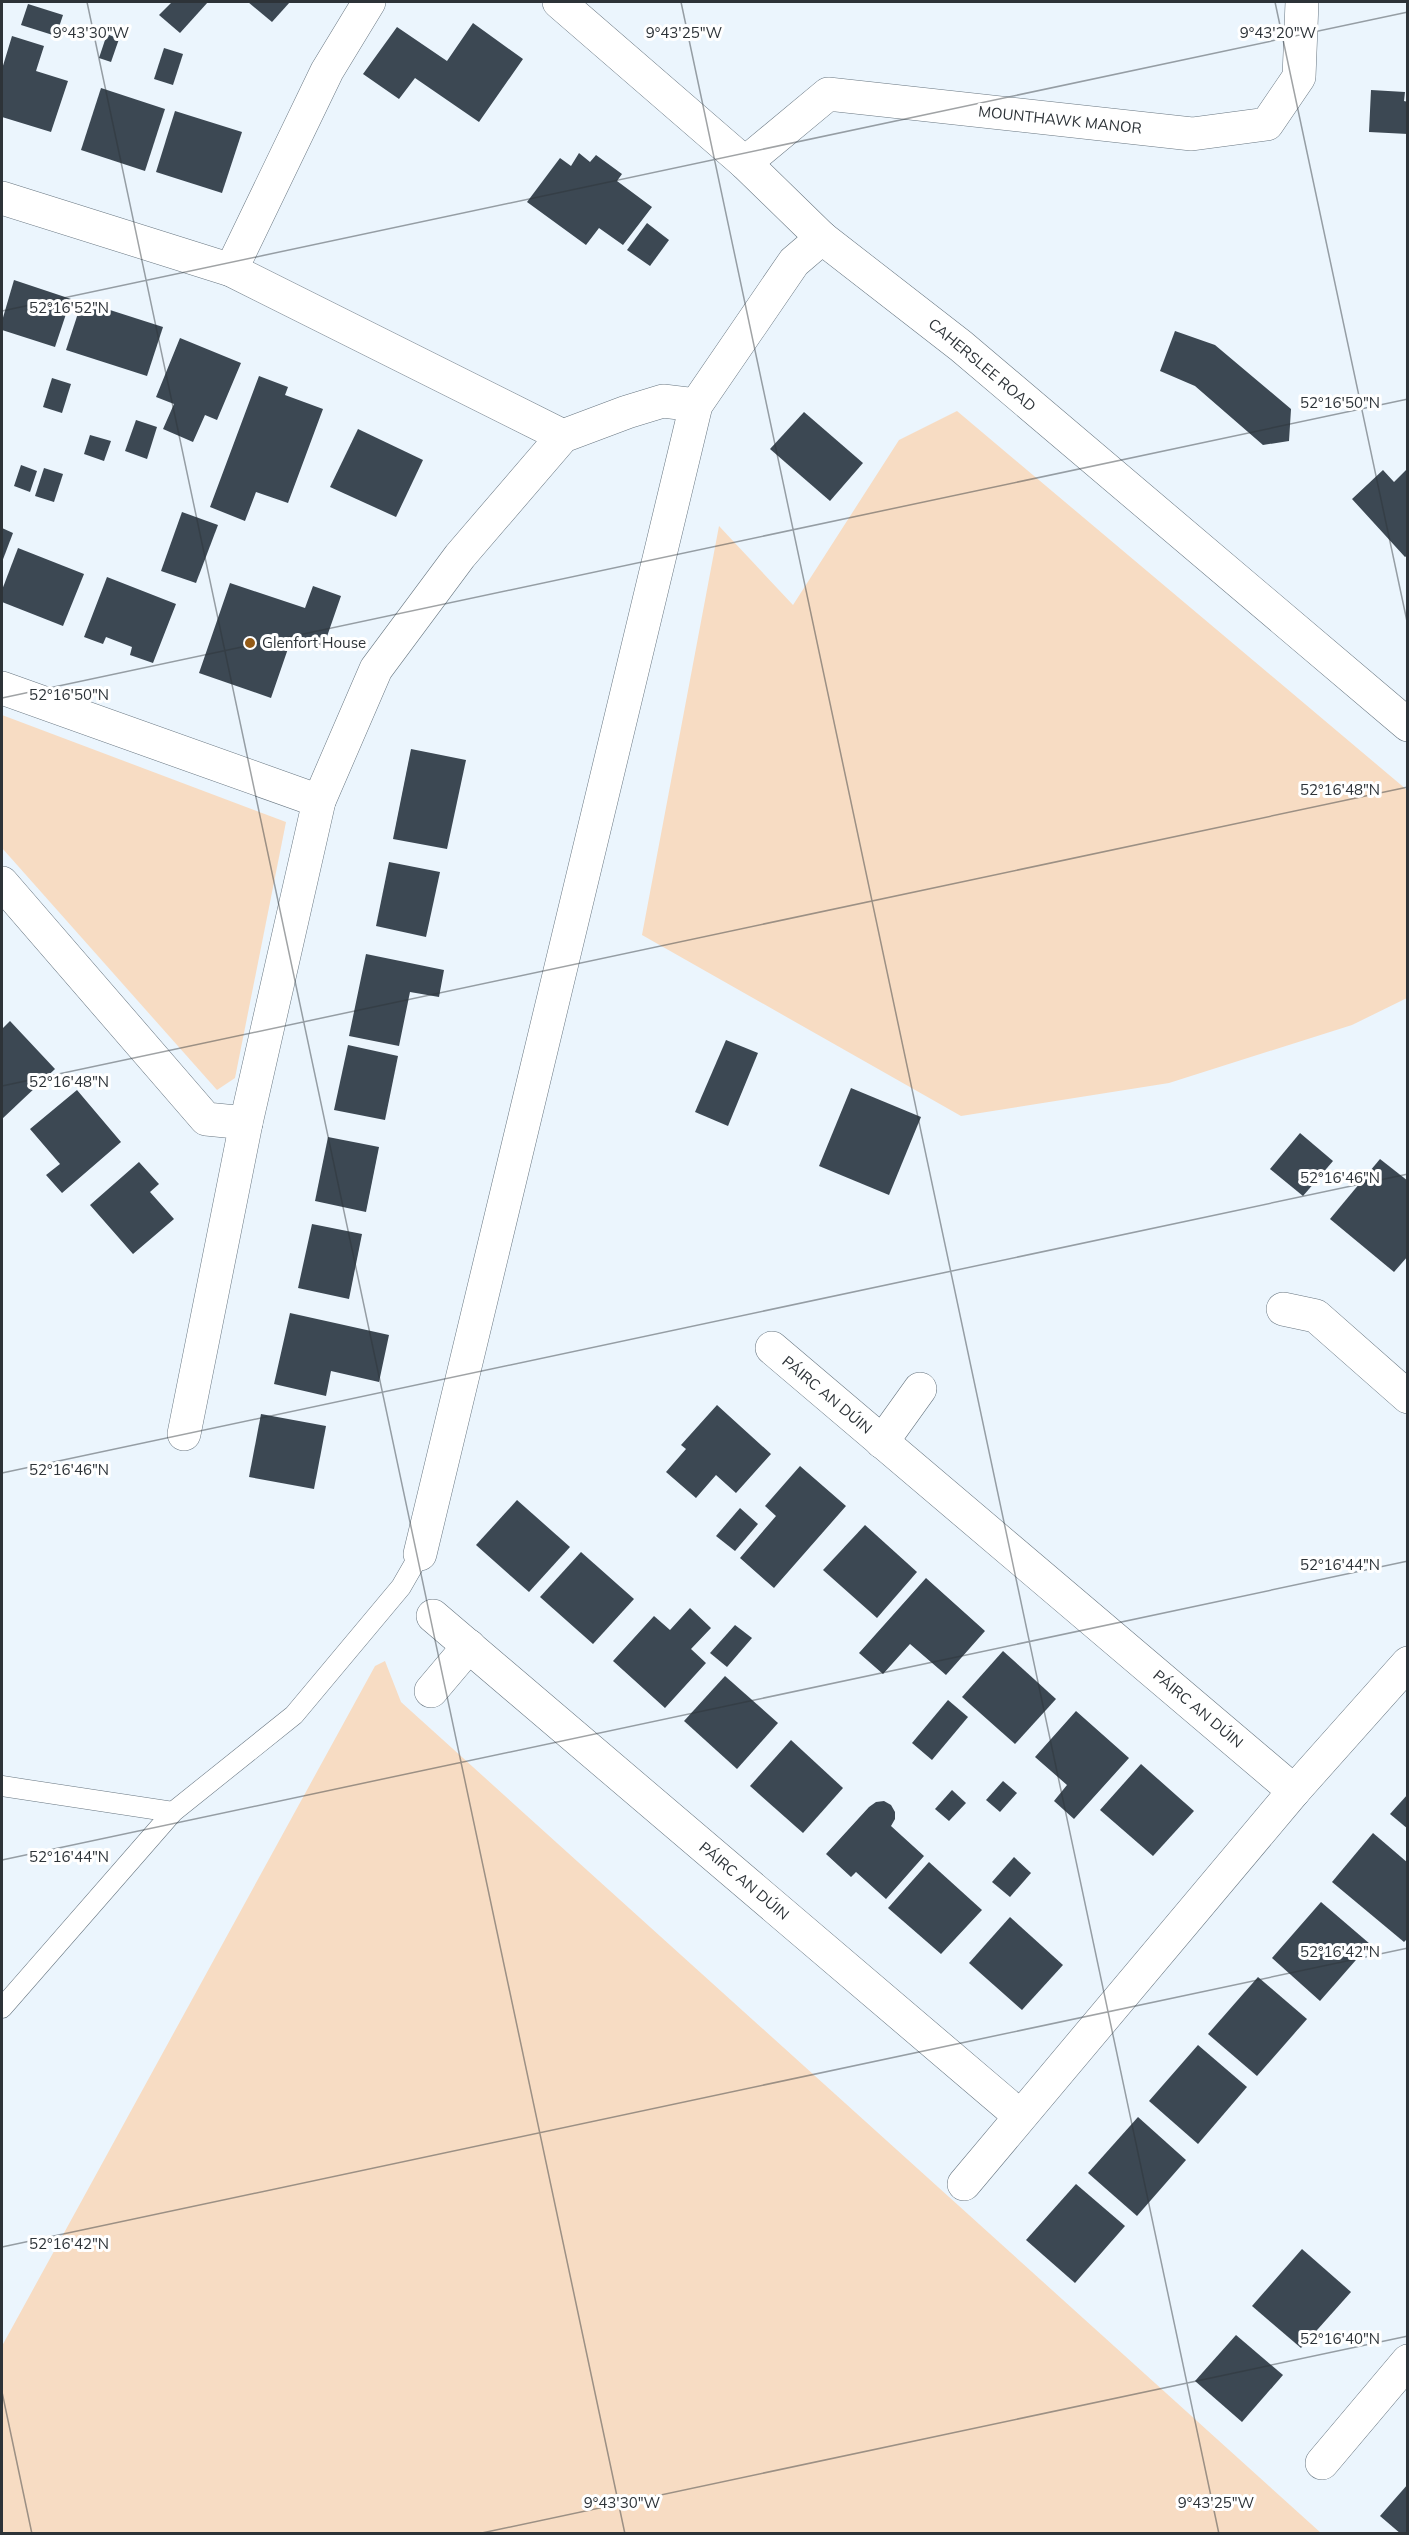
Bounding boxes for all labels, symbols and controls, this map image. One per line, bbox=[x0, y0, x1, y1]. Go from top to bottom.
text: 9°43'30"W bbox=[53, 23, 130, 42]
text: 9°43'25"W bbox=[646, 23, 723, 42]
text: 9°43'20"W bbox=[1240, 23, 1317, 42]
street label: MOUNTHAWK MANOR bbox=[977, 101, 1143, 138]
text: 52°16'52"N bbox=[29, 298, 109, 317]
street label: CAHERSLEE ROAD bbox=[925, 314, 1040, 415]
text: 52°16'50"N bbox=[1300, 393, 1380, 412]
place label: Glenfort House bbox=[262, 633, 366, 652]
marker: Glenfort House bbox=[243, 636, 257, 650]
text: 52°16'50"N bbox=[29, 685, 109, 704]
text: 52°16'48"N bbox=[1300, 780, 1380, 799]
text: 52°16'48"N bbox=[29, 1072, 109, 1091]
text: 52°16'46"N bbox=[1300, 1168, 1380, 1187]
street label: PÁIRC AN DÚIN bbox=[779, 1352, 876, 1438]
text: 52°16'46"N bbox=[29, 1460, 109, 1479]
text: 52°16'44"N bbox=[1300, 1555, 1380, 1574]
street label: PÁIRC AN DÚIN bbox=[1150, 1666, 1247, 1752]
street label: PÁIRC AN DÚIN bbox=[696, 1838, 793, 1924]
text: 52°16'44"N bbox=[29, 1847, 109, 1866]
text: 52°16'42"N bbox=[1300, 1942, 1380, 1961]
text: 52°16'42"N bbox=[29, 2234, 109, 2253]
text: 52°16'40"N bbox=[1300, 2329, 1380, 2348]
text: 9°43'30"W bbox=[584, 2493, 661, 2512]
text: 9°43'25"W bbox=[1178, 2493, 1255, 2512]

